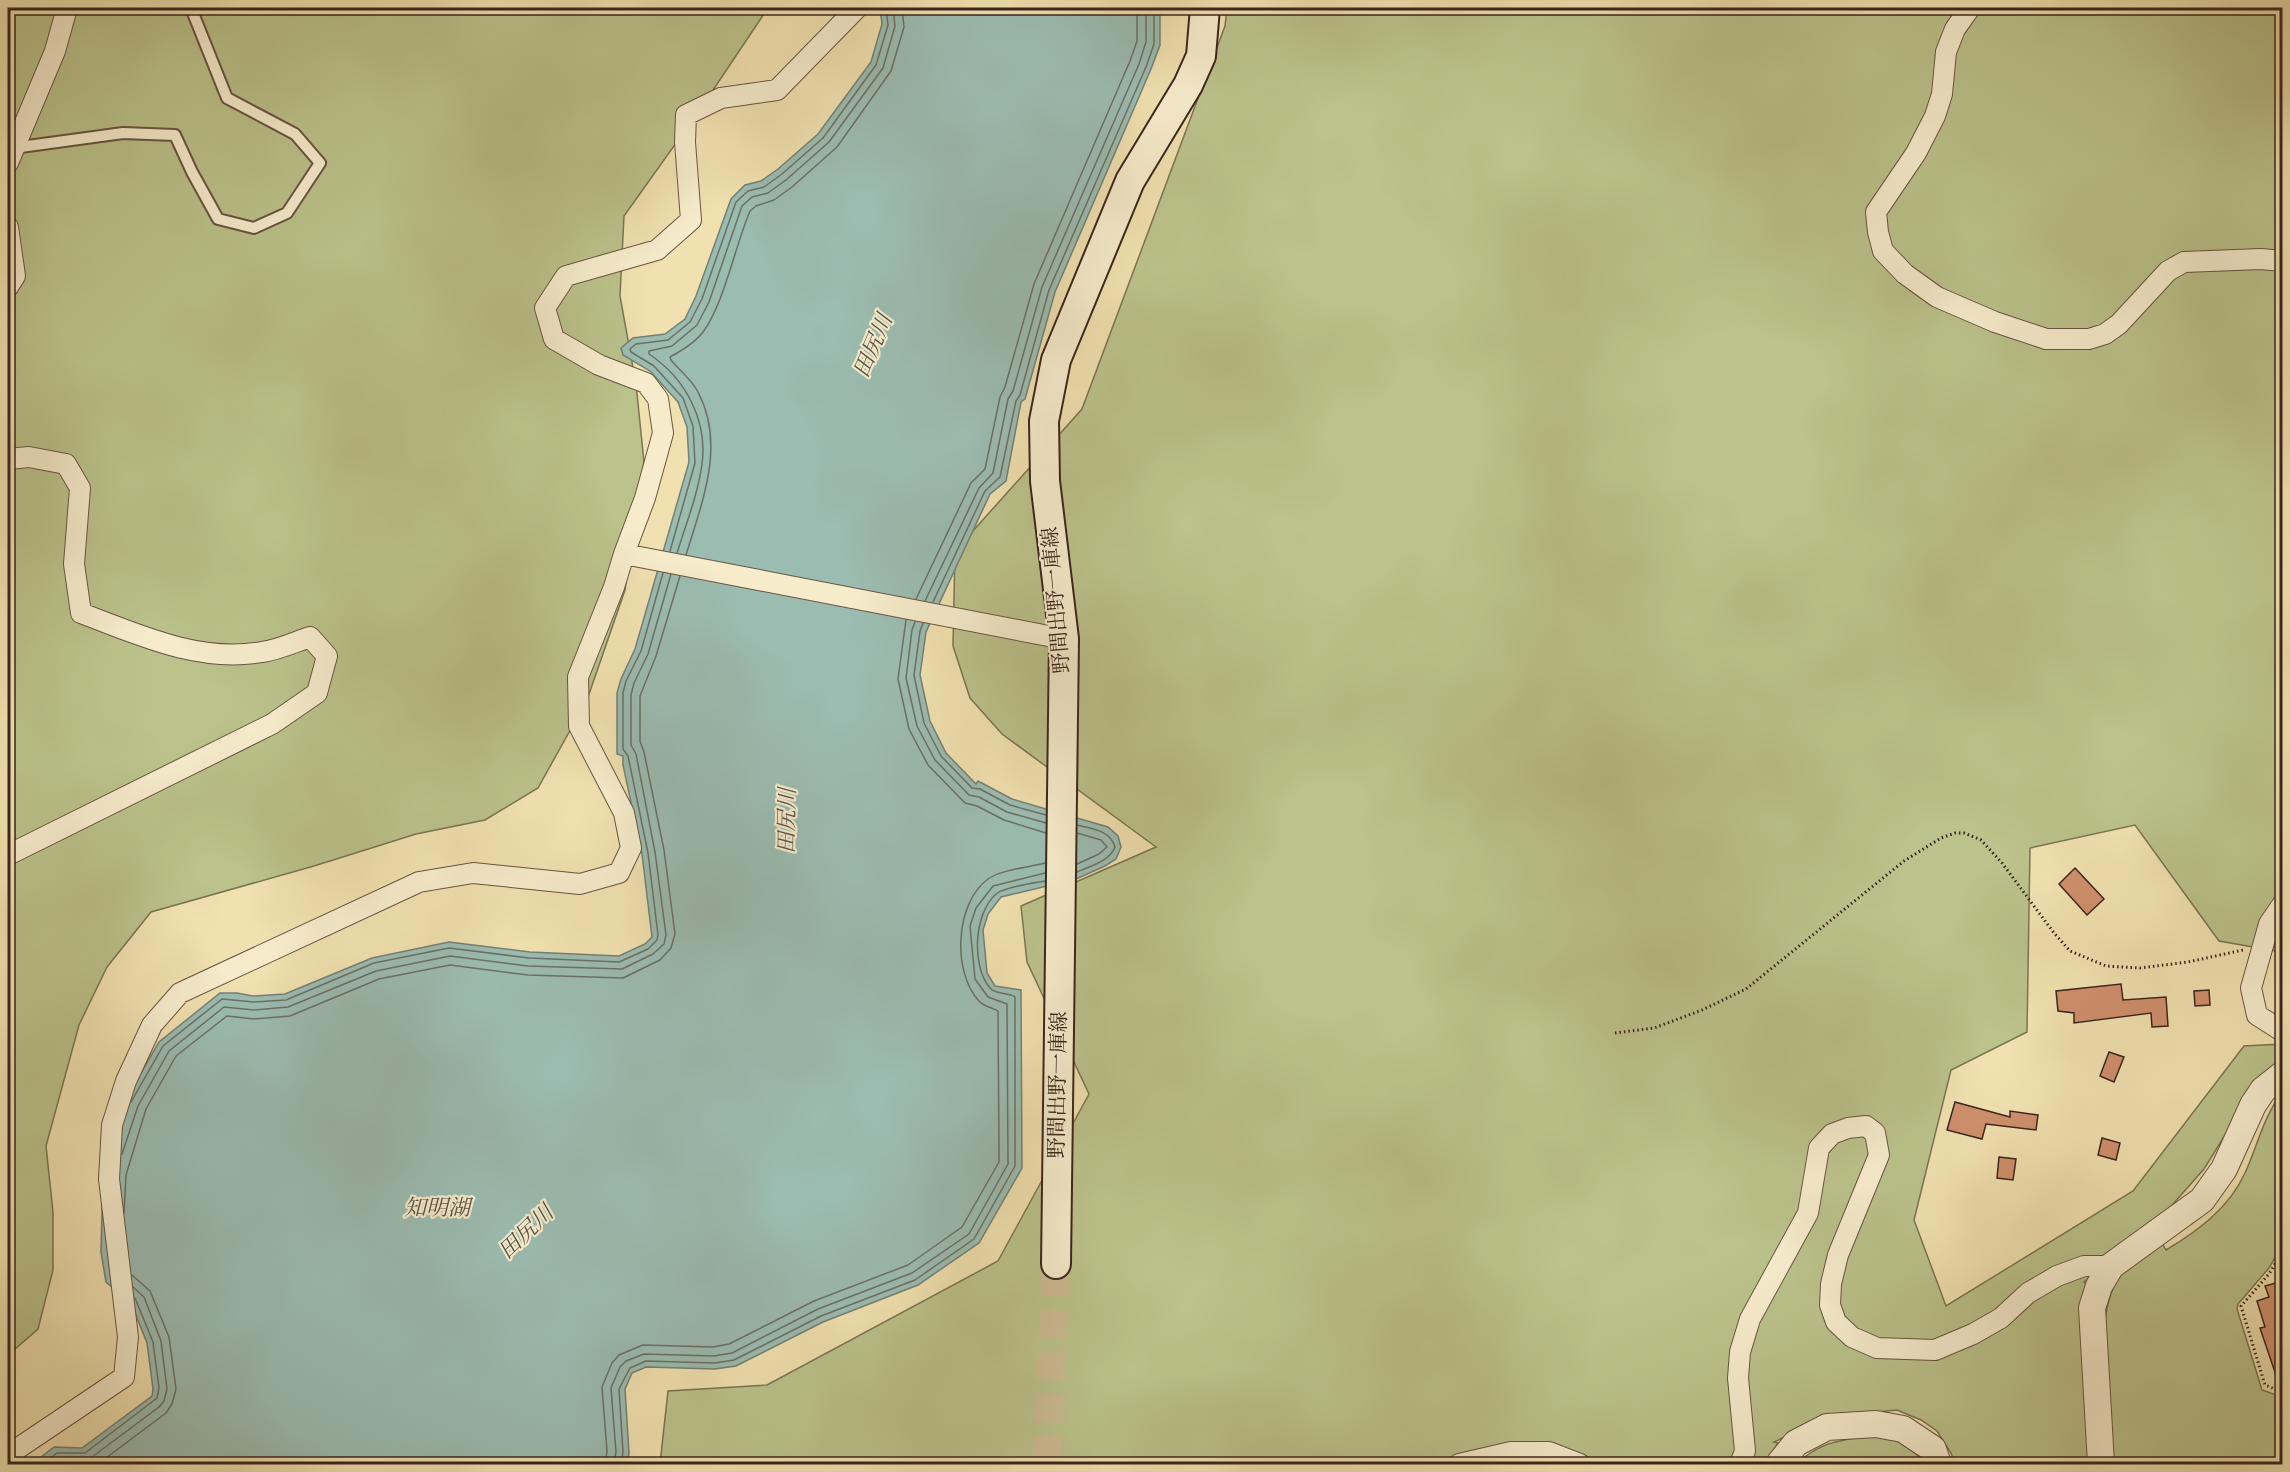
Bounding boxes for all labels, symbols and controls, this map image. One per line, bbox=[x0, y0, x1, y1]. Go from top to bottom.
water label: 田尻川 bbox=[847, 308, 900, 382]
street label: 野間出野一庫線 bbox=[1036, 526, 1076, 674]
water label: 田尻川 bbox=[772, 786, 802, 854]
street label: 野間出野一庫線 bbox=[1043, 1011, 1073, 1159]
water label: 知明湖 bbox=[404, 1194, 474, 1222]
water label: 田尻川 bbox=[493, 1198, 561, 1265]

